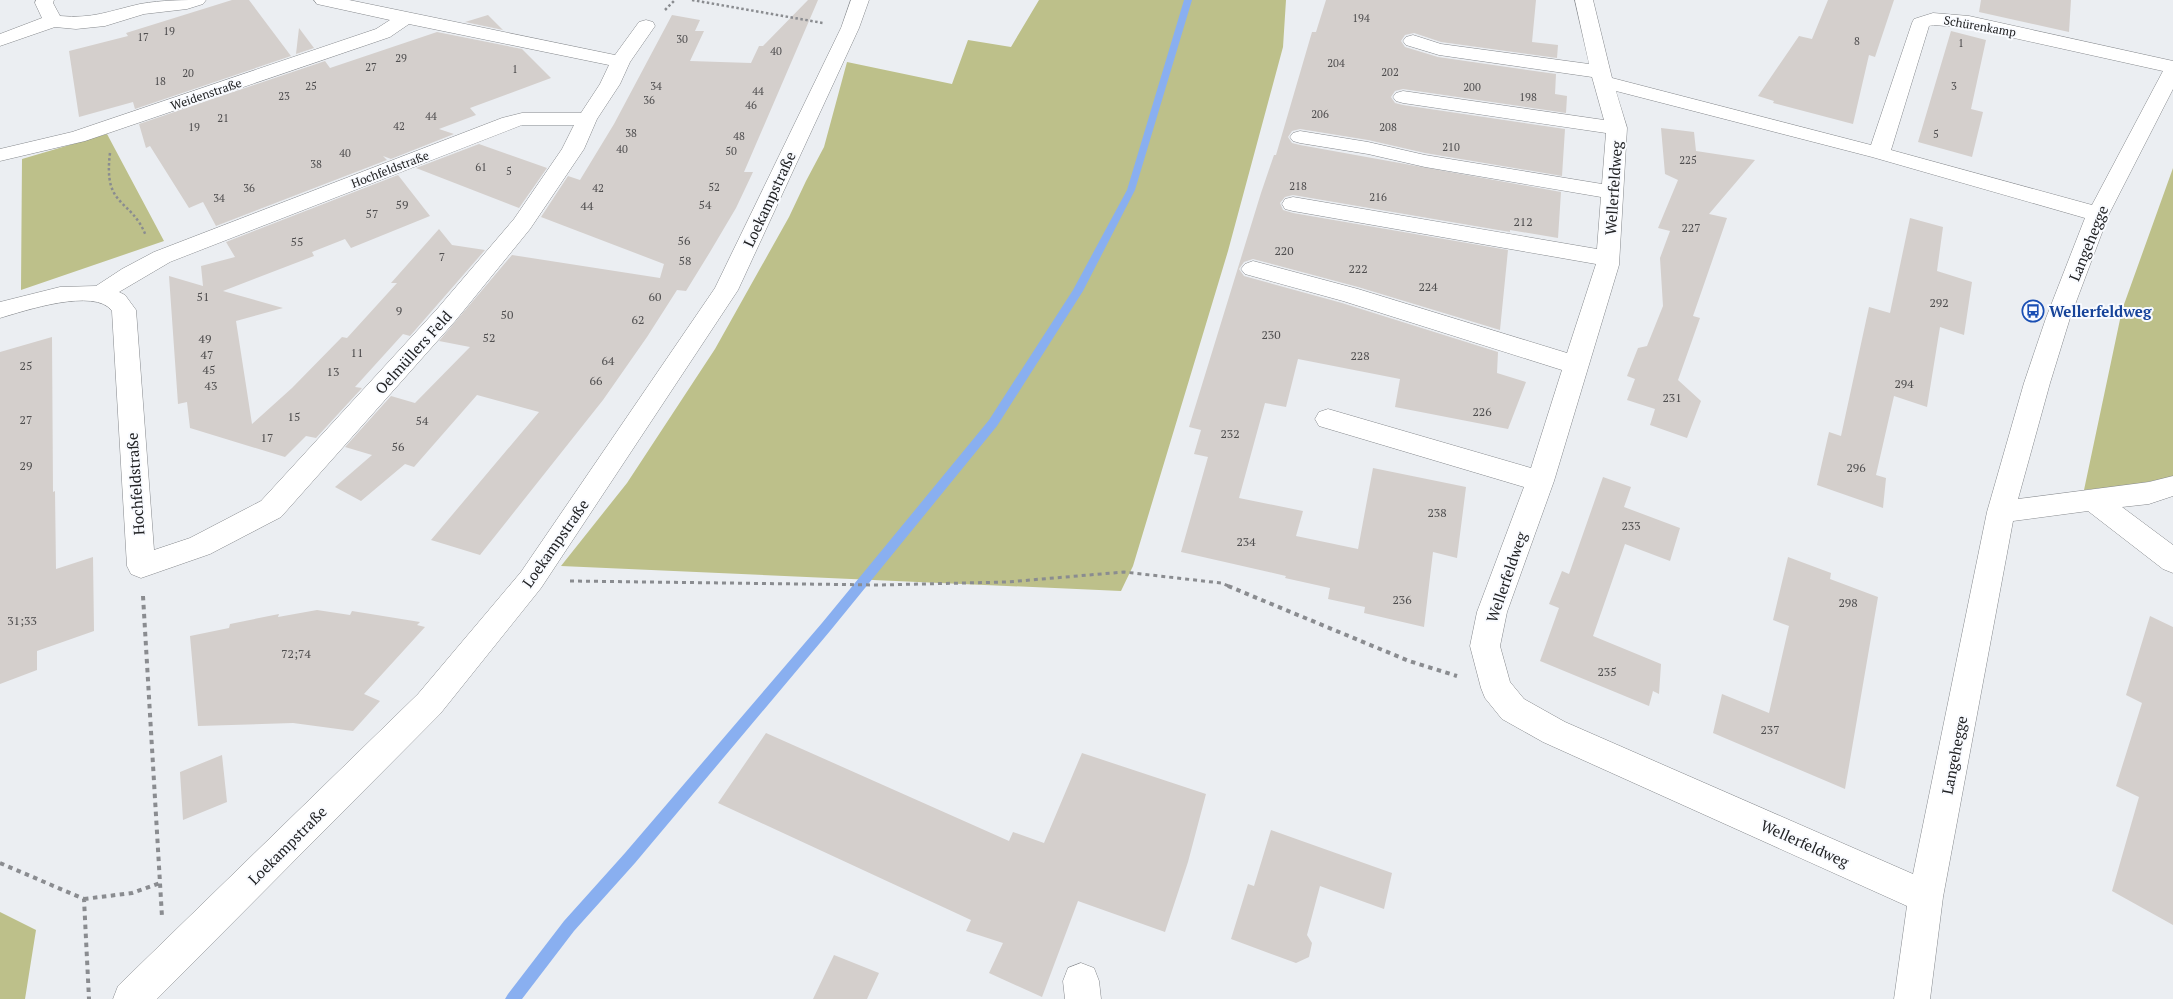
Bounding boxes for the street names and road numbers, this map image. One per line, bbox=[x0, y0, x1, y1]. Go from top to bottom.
street label: Schürenkamp bbox=[1943, 12, 2018, 40]
street label: Weidenstraße bbox=[169, 75, 243, 113]
street label: Wellerfeldweg bbox=[1600, 139, 1626, 236]
street label: Hochfeldstraße bbox=[349, 147, 431, 191]
street label: Loekampstraße bbox=[738, 148, 800, 250]
street label: Langehegge bbox=[2064, 202, 2112, 284]
street label: Oelmüllers Feld bbox=[370, 306, 456, 398]
street label: Hochfeldstraße bbox=[121, 432, 149, 536]
street label: Loekampstraße bbox=[517, 495, 593, 591]
street label: Wellerfeldweg bbox=[1481, 528, 1531, 625]
street label: Langehegge bbox=[1937, 714, 1971, 796]
street label: Loekampstraße bbox=[243, 801, 331, 889]
street label: Wellerfeldweg bbox=[1758, 815, 1853, 872]

